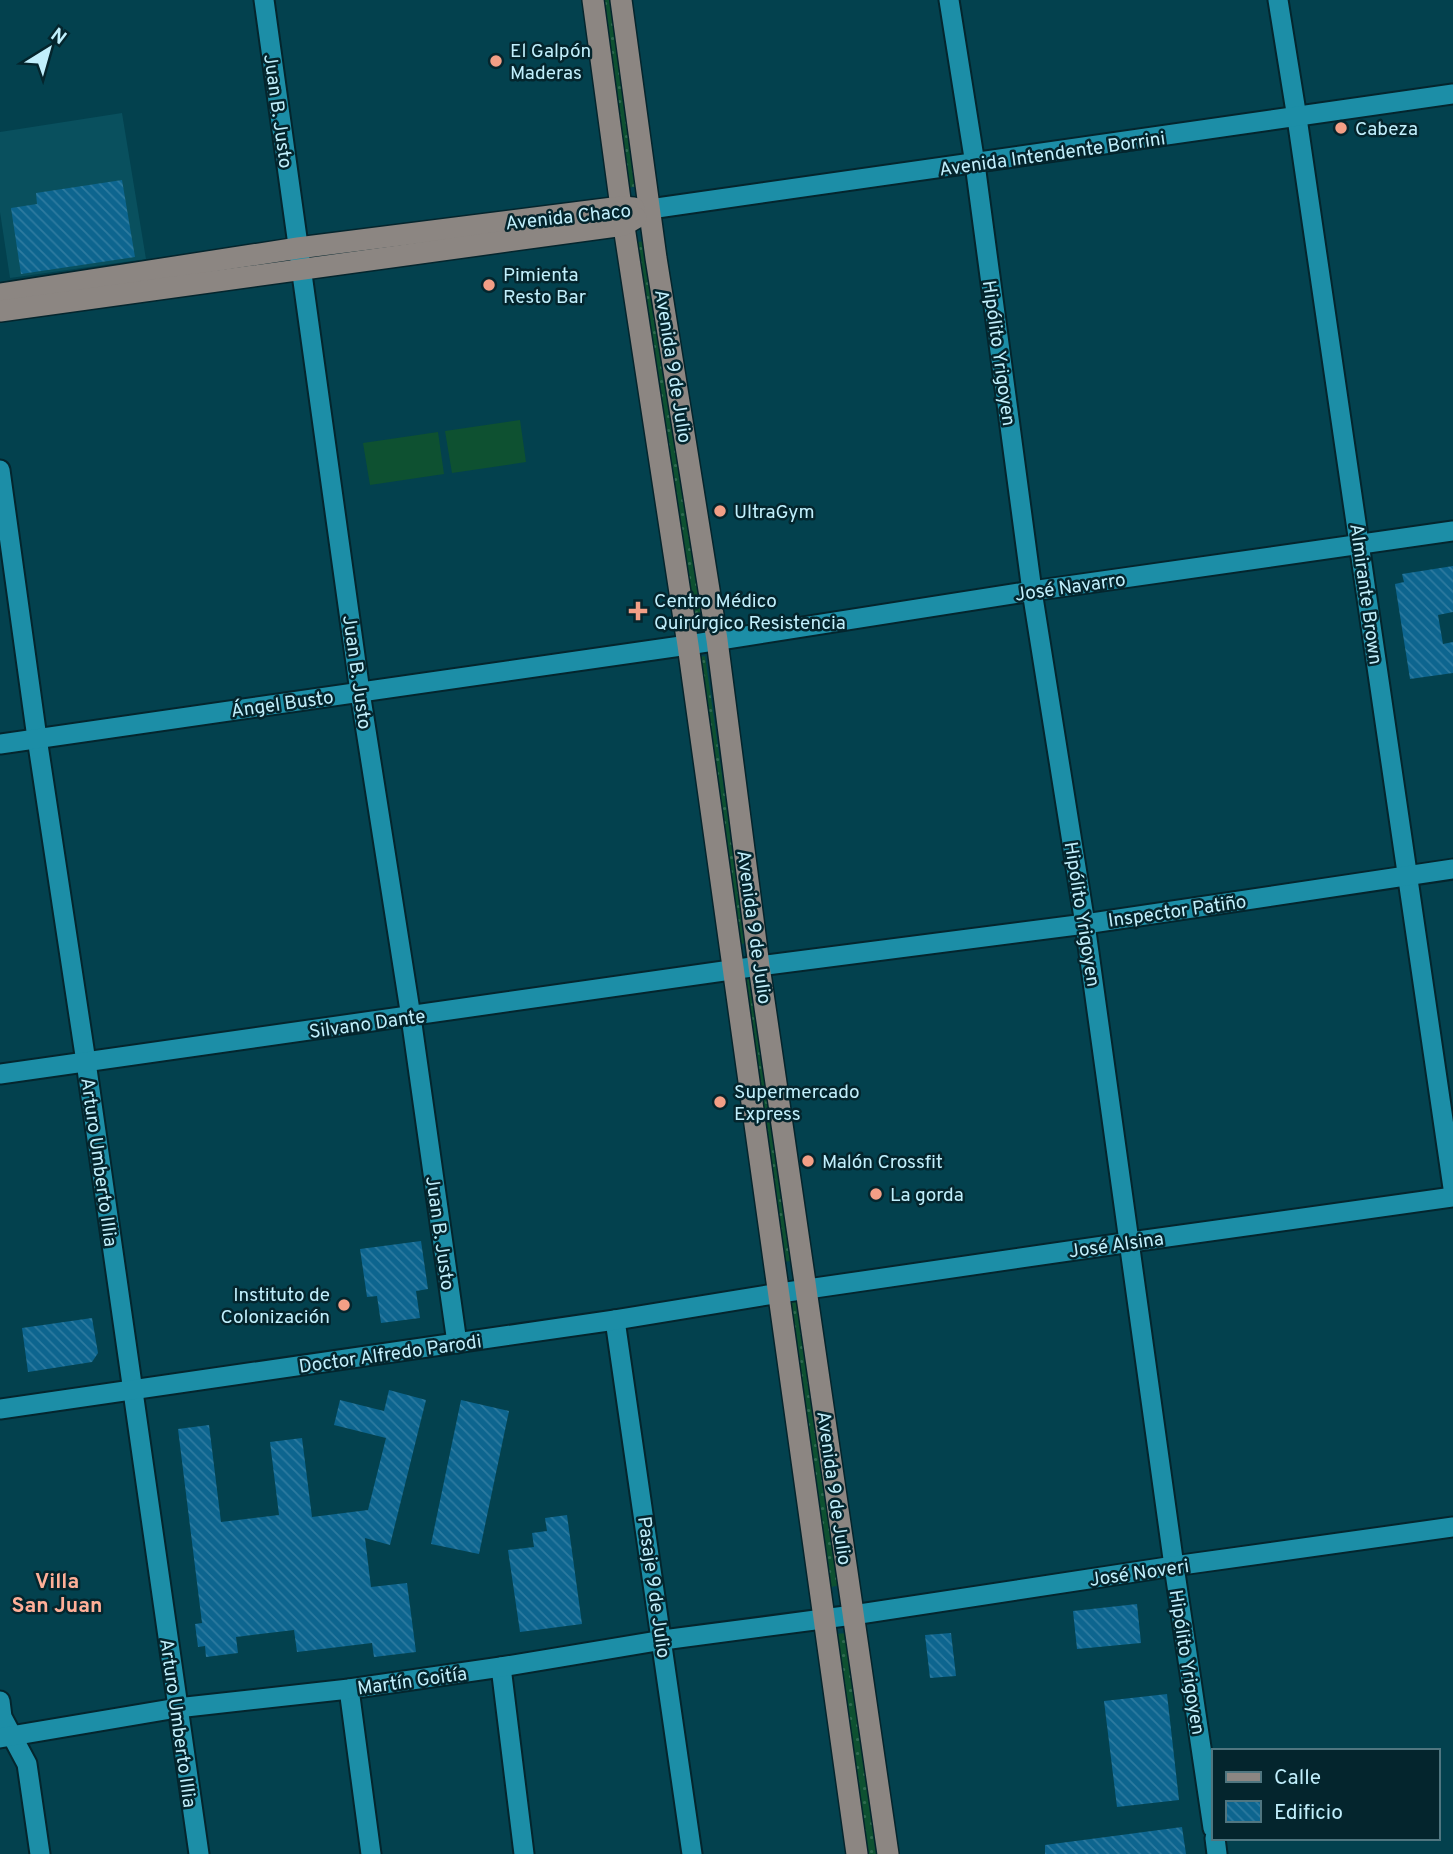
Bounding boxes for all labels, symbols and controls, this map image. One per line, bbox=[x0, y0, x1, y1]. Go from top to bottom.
north arrow bbox=[14, 14, 84, 84]
text: N bbox=[45, 23, 71, 51]
place label: El Galpón Maderas bbox=[510, 40, 591, 86]
street label: Juan B. Justo bbox=[257, 53, 297, 170]
marker: El Galpón Maderas bbox=[488, 53, 504, 69]
place label: Cabeza bbox=[1355, 118, 1418, 142]
marker: Cabeza bbox=[1333, 120, 1349, 136]
street label: Avenida Intendente Borrini bbox=[938, 127, 1167, 183]
street label: Avenida Chaco bbox=[504, 199, 632, 237]
place label: Pimienta Resto Bar bbox=[503, 264, 587, 310]
marker: Pimienta Resto Bar bbox=[481, 277, 497, 293]
street label: Hipólito Yrigoyen bbox=[976, 279, 1020, 428]
street label: Avenida 9 de Julio bbox=[648, 288, 696, 445]
place label: UltraGym bbox=[734, 501, 815, 525]
marker: UltraGym bbox=[712, 503, 728, 519]
street label: Almirante Brown bbox=[1343, 522, 1387, 666]
street label: José Navarro bbox=[1013, 568, 1127, 608]
place label: Centro Médico Quirúrgico Resistencia bbox=[654, 590, 846, 636]
marker: Centro Médico Quirúrgico Resistencia bbox=[628, 601, 648, 621]
street label: Juan B. Justo bbox=[336, 614, 376, 731]
street label: Ángel Busto bbox=[229, 685, 335, 724]
street label: Hipólito Yrigoyen bbox=[1058, 840, 1104, 989]
street label: Avenida 9 de Julio bbox=[730, 849, 776, 1006]
street label: Inspector Patiño bbox=[1107, 890, 1248, 934]
street label: Silvano Dante bbox=[308, 1005, 427, 1045]
street label: Arturo Umberto Illia bbox=[74, 1076, 122, 1248]
place label: Supermercado Express bbox=[734, 1081, 860, 1127]
marker: Supermercado Express bbox=[712, 1094, 728, 1110]
place label: Malón Crossfit bbox=[822, 1151, 943, 1175]
marker: Malón Crossfit bbox=[800, 1153, 816, 1169]
street label: Juan B. Justo bbox=[419, 1175, 459, 1292]
place label: La gorda bbox=[890, 1184, 964, 1208]
marker: La gorda bbox=[868, 1186, 884, 1202]
street label: José Alsina bbox=[1067, 1227, 1165, 1265]
place label: Instituto de Colonización bbox=[221, 1284, 330, 1330]
marker: Instituto de Colonización bbox=[336, 1297, 352, 1313]
street label: Doctor Alfredo Parodi bbox=[297, 1330, 483, 1380]
street label: Avenida 9 de Julio bbox=[810, 1410, 856, 1567]
street label: Pasaje 9 de Julio bbox=[631, 1515, 675, 1660]
street label: José Noveri bbox=[1088, 1555, 1191, 1593]
district label: Villa San Juan bbox=[12, 1569, 102, 1620]
street label: Hipólito Yrigoyen bbox=[1163, 1588, 1209, 1737]
street label: Arturo Umberto Illia bbox=[153, 1637, 201, 1809]
street label: Martín Goitía bbox=[356, 1662, 469, 1702]
legend bbox=[1212, 1749, 1439, 1840]
text: Calle bbox=[1274, 1765, 1321, 1792]
text: Edificio bbox=[1274, 1800, 1343, 1827]

